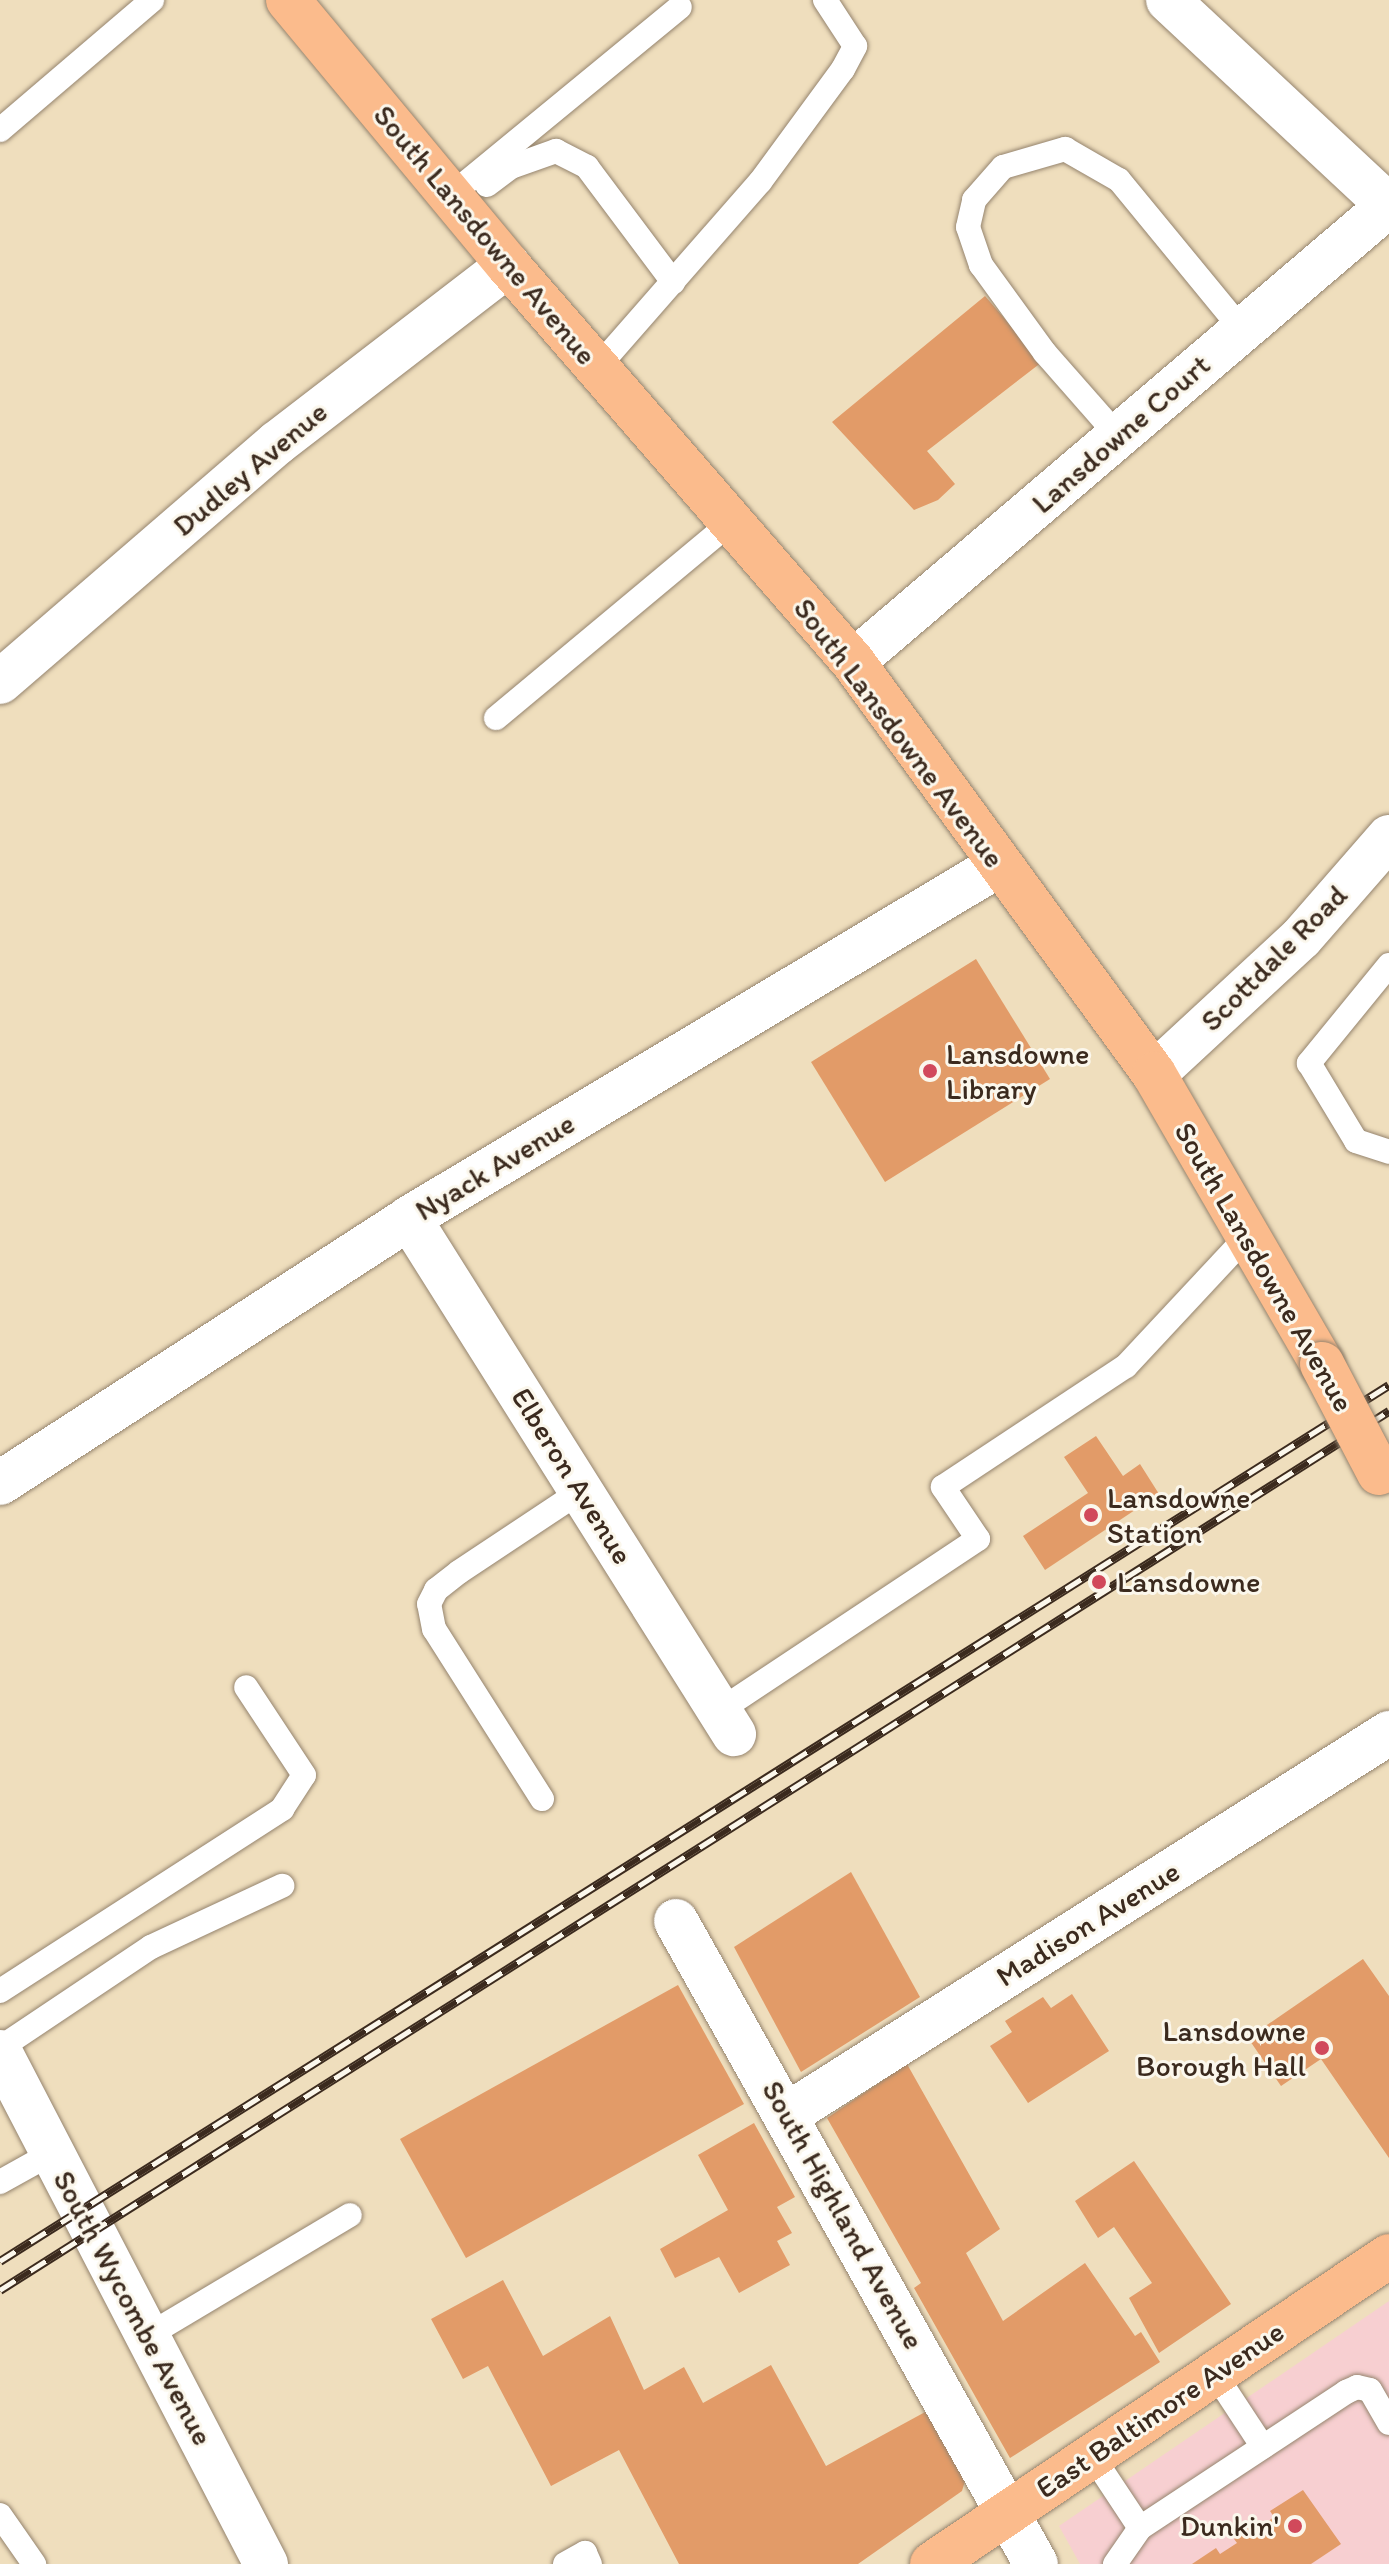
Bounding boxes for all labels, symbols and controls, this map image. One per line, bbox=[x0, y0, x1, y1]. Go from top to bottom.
street label: South Lansdowne Avenue bbox=[366, 99, 604, 371]
street label: Lansdowne Court bbox=[1025, 347, 1217, 521]
street label: Dudley Avenue bbox=[165, 394, 335, 544]
street label: South Lansdowne Avenue bbox=[787, 592, 1011, 874]
street label: Scottdale Road bbox=[1193, 877, 1355, 1039]
place label: Lansdowne Library bbox=[946, 1036, 1090, 1106]
marker: Lansdowne Library bbox=[921, 1062, 939, 1080]
street label: Nyack Avenue bbox=[409, 1105, 581, 1229]
street label: South Lansdowne Avenue bbox=[1167, 1117, 1361, 1417]
street label: Elberon Avenue bbox=[504, 1382, 640, 1570]
place label: Lansdowne Station bbox=[1107, 1480, 1251, 1550]
marker: Lansdowne Station bbox=[1082, 1506, 1100, 1524]
place label: Lansdowne bbox=[1117, 1564, 1261, 1600]
marker: Lansdowne bbox=[1088, 1571, 1110, 1593]
street label: Madison Avenue bbox=[990, 1853, 1186, 1995]
place label: Lansdowne Borough Hall bbox=[1136, 2013, 1306, 2084]
marker: Lansdowne Borough Hall bbox=[1313, 2039, 1331, 2057]
street label: South Highland Avenue bbox=[755, 2076, 931, 2354]
street label: South Wycombe Avenue bbox=[45, 2164, 221, 2452]
street label: East Baltimore Avenue bbox=[1028, 2313, 1292, 2507]
place label: Dunkin' bbox=[1180, 2508, 1279, 2544]
marker: Dunkin' bbox=[1286, 2517, 1304, 2535]

